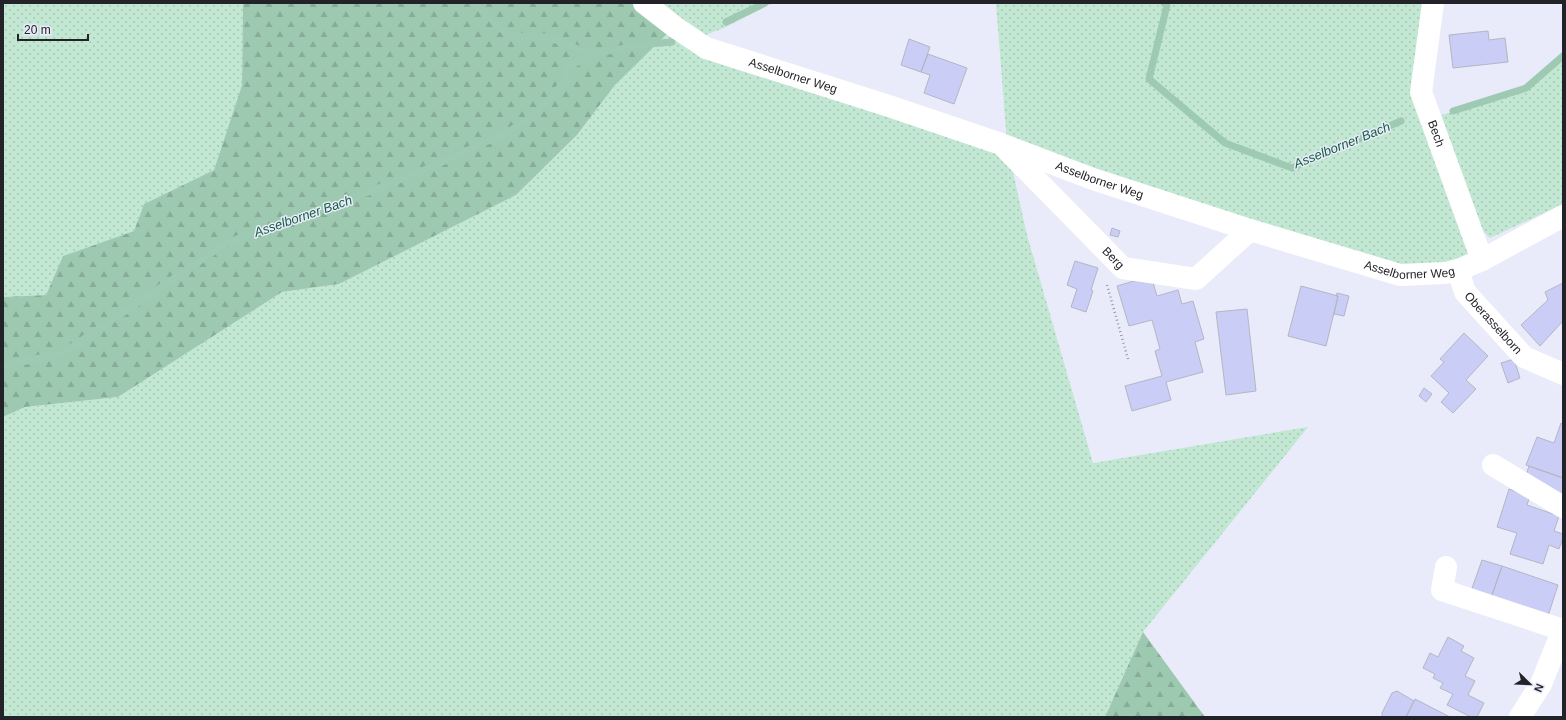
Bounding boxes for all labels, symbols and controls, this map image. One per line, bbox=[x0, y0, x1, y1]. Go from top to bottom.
scale bar bbox=[18, 16, 88, 42]
text: 20 m bbox=[24, 23, 51, 37]
street label: Asselborner Weg bbox=[747, 55, 839, 96]
street label: Bech bbox=[1425, 118, 1447, 149]
water label: Asselborner Bach bbox=[1291, 119, 1392, 172]
street label: Asselborner Weg bbox=[1054, 158, 1145, 202]
water label: Asselborner Bach bbox=[251, 192, 354, 240]
street label: Berg bbox=[1099, 244, 1127, 272]
street label: Asselborner Weg bbox=[1363, 258, 1456, 282]
street label: Oberasselborn bbox=[1461, 289, 1525, 357]
north arrow bbox=[1510, 664, 1550, 704]
text: N bbox=[1532, 682, 1546, 694]

